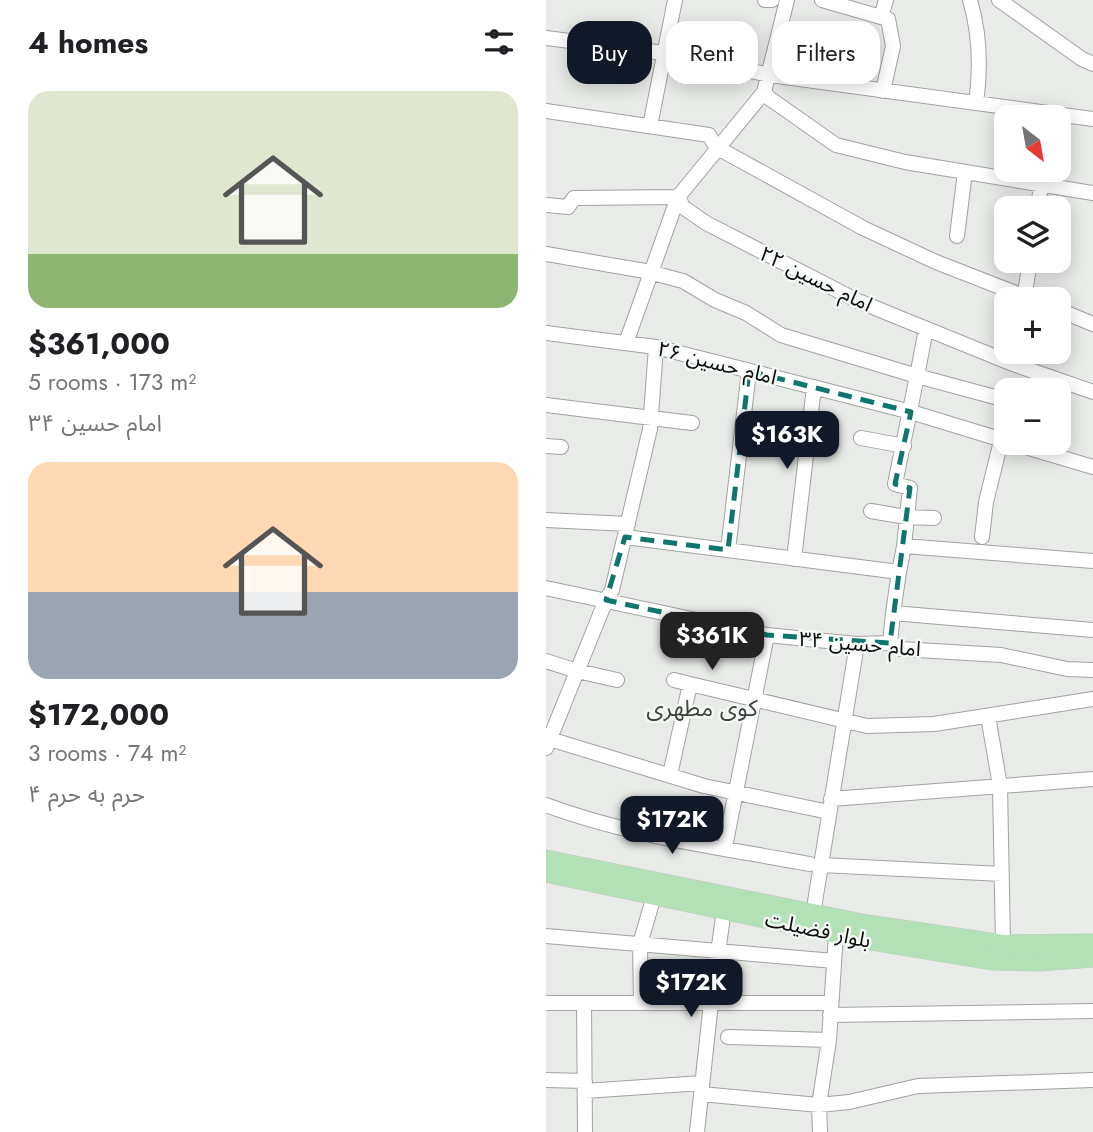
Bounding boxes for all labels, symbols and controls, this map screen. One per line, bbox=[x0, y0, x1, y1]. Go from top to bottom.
text: 4 homes bbox=[28, 21, 148, 64]
chip: Buy bbox=[567, 21, 652, 84]
chip: Rent bbox=[666, 21, 758, 84]
chip: Filters bbox=[772, 21, 880, 84]
icon: filters bbox=[480, 23, 518, 61]
north arrow bbox=[994, 105, 1071, 182]
map controls bbox=[994, 105, 1071, 455]
icon: home bbox=[210, 137, 336, 263]
button: layers bbox=[994, 196, 1071, 273]
street label: امام حسین ۲۲ bbox=[754, 239, 878, 320]
button: + bbox=[994, 287, 1071, 364]
text: $361,000 bbox=[28, 322, 170, 365]
street label: امام حسین ۲۶ bbox=[654, 334, 780, 393]
text: 5 rooms · 173 m² bbox=[28, 365, 196, 399]
button: − bbox=[994, 378, 1071, 455]
text: امام حسین ۳۴ bbox=[28, 406, 162, 440]
pin: $163K bbox=[738, 412, 836, 471]
text: $163K bbox=[751, 417, 823, 451]
icon: home bbox=[210, 508, 336, 634]
pin: $361K bbox=[663, 612, 761, 672]
text: $361K bbox=[676, 618, 748, 652]
street label: امام حسین ۳۴ bbox=[798, 624, 922, 665]
district label: کوی مطهری bbox=[646, 691, 758, 725]
text: $172,000 bbox=[28, 693, 169, 736]
text: 3 rooms · 74 m² bbox=[28, 736, 186, 770]
text: حرم به حرم ۴ bbox=[28, 777, 145, 811]
pin: $172K bbox=[623, 796, 721, 856]
text: $172K bbox=[636, 802, 708, 836]
street label: بلوار فضیلت bbox=[762, 904, 874, 956]
pin: $172K bbox=[642, 960, 740, 1019]
text: $172K bbox=[655, 965, 727, 999]

